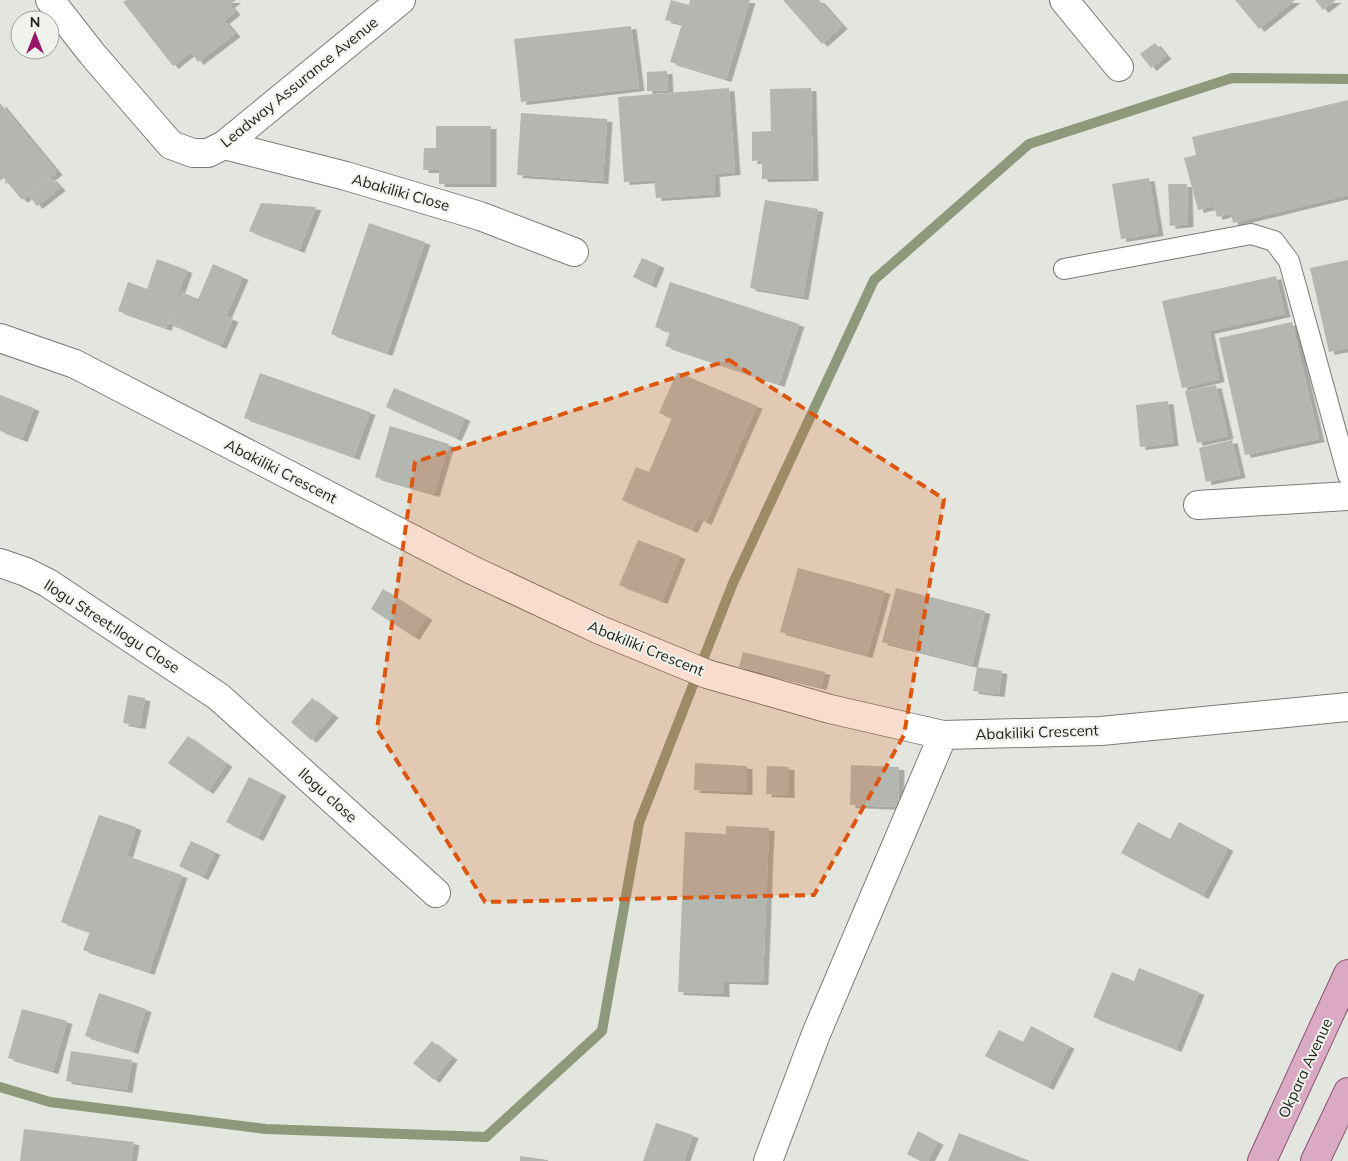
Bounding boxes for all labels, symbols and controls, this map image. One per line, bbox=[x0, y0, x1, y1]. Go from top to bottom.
north arrow bbox=[10, 10, 60, 60]
text: N bbox=[30, 13, 40, 31]
street label: Leadway Assurance Avenue bbox=[216, 13, 382, 151]
street label: Abakiliki Close bbox=[350, 169, 452, 215]
street label: Abakiliki Crescent bbox=[222, 435, 340, 507]
street label: Ilogu Street;Ilogu Close bbox=[40, 575, 184, 677]
street label: Abakiliki Crescent bbox=[585, 616, 707, 680]
street label: Abakiliki Crescent bbox=[975, 720, 1099, 744]
street label: Ilogu close bbox=[295, 764, 361, 826]
street label: Okpara Avenue bbox=[1274, 1015, 1336, 1121]

